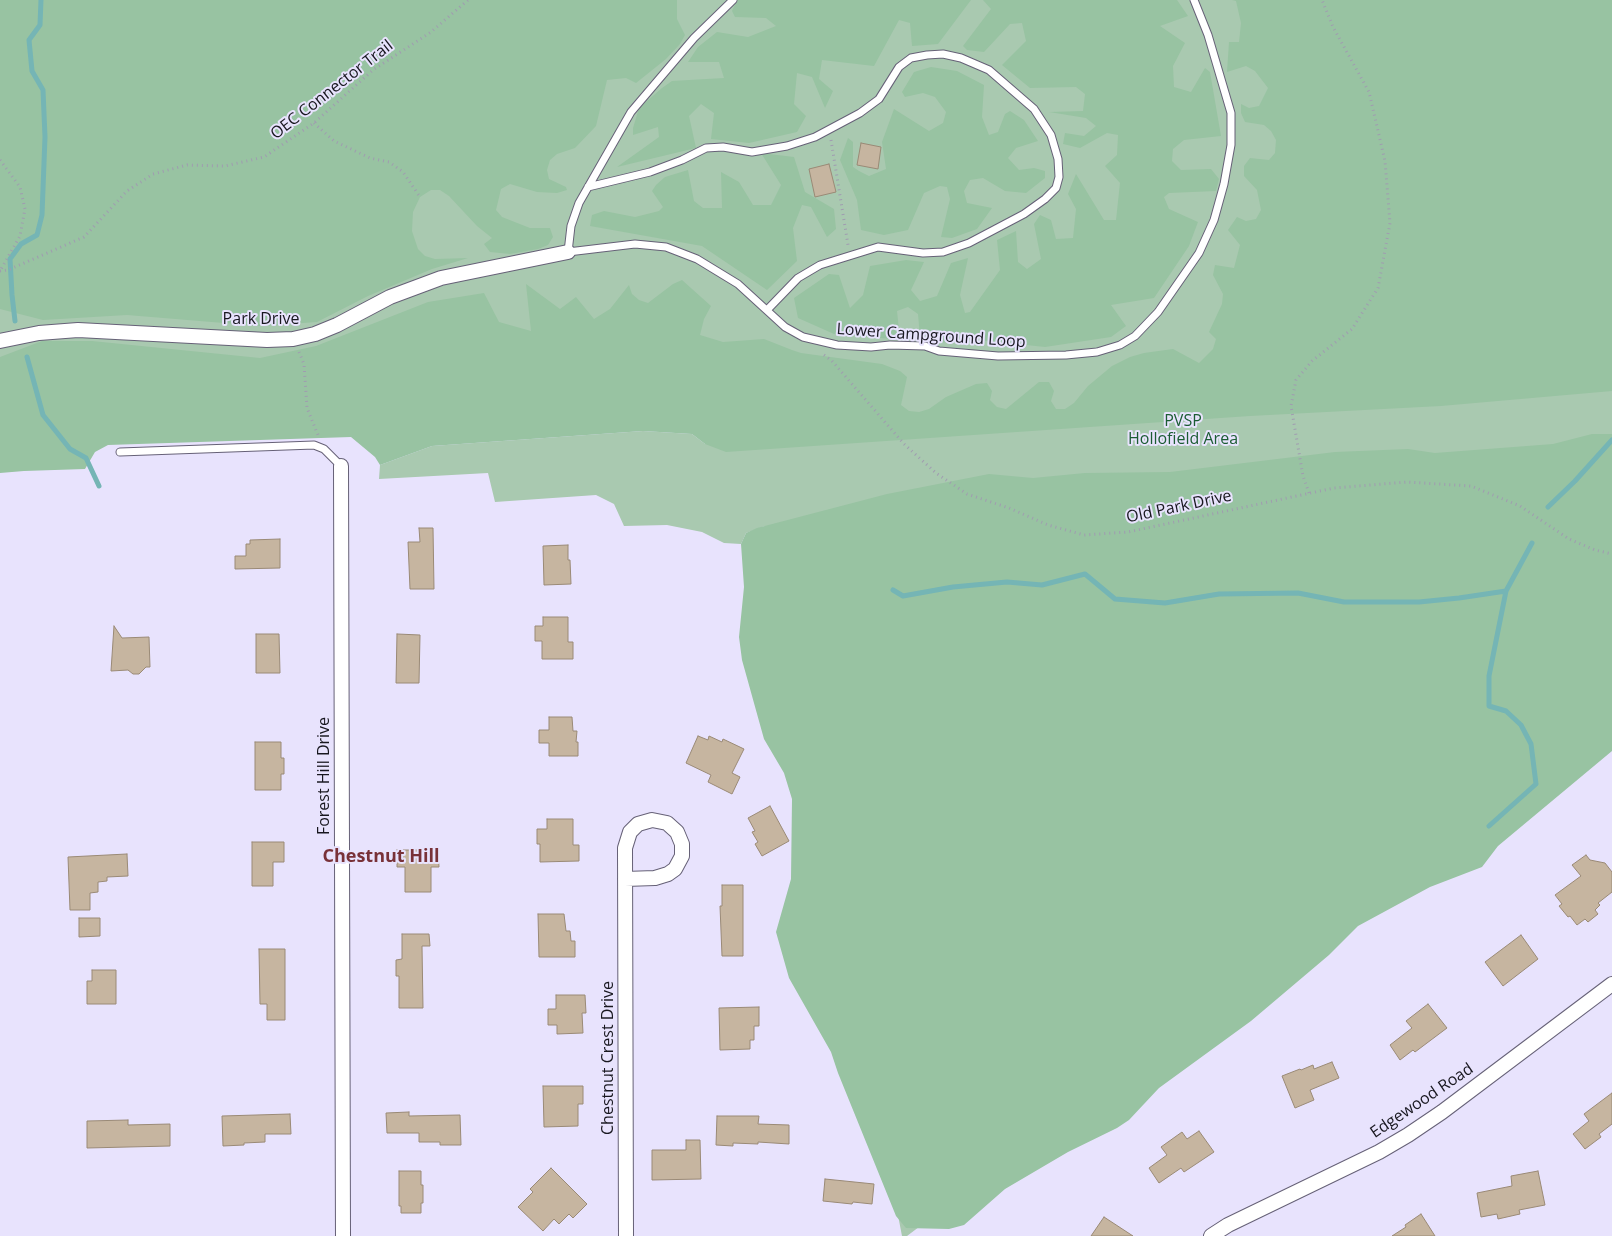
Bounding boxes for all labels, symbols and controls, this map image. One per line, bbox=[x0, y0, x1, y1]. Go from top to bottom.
street label: OEC Connector Trail bbox=[267, 36, 397, 144]
street label: Park Drive bbox=[223, 309, 299, 329]
street label: Lower Campground Loop bbox=[836, 320, 1026, 352]
park label: PVSP Hollofield Area bbox=[1128, 411, 1238, 449]
street label: Old Park Drive bbox=[1125, 486, 1233, 528]
street label: Forest Hill Drive bbox=[314, 717, 334, 835]
district label: Chestnut Hill bbox=[322, 846, 440, 868]
street label: Chestnut Crest Drive bbox=[598, 981, 618, 1135]
street label: Edgewood Road bbox=[1367, 1059, 1477, 1143]

